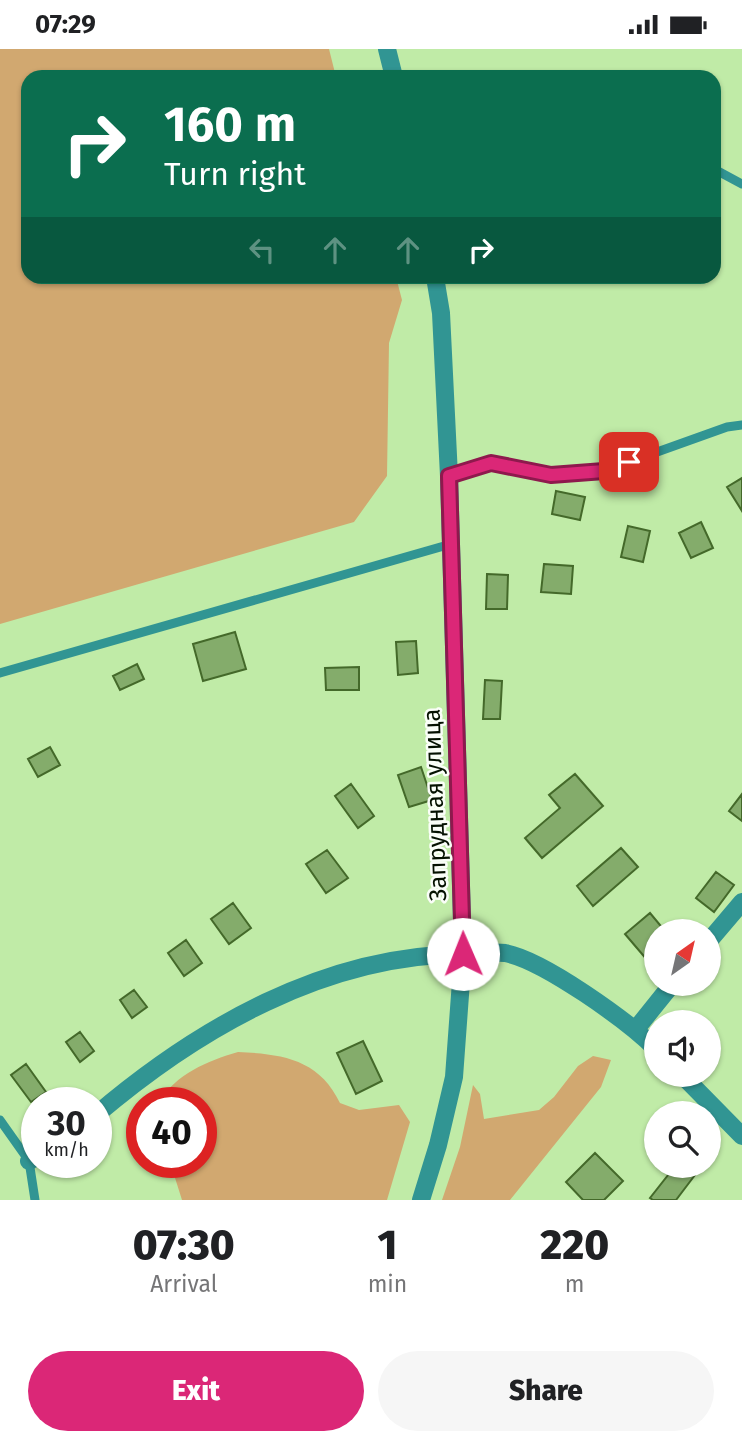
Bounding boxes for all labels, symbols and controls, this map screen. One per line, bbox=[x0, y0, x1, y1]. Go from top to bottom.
text: 07:29 bbox=[35, 9, 96, 40]
text: 160 m bbox=[164, 95, 296, 154]
icon: right bbox=[49, 98, 140, 189]
text: Turn right bbox=[164, 155, 306, 193]
icon: left bbox=[243, 231, 281, 269]
icon: ahead bbox=[316, 231, 354, 269]
icon: ahead bbox=[389, 231, 427, 269]
icon: right bbox=[462, 231, 500, 269]
pin bbox=[599, 432, 659, 492]
icon: arrive bbox=[610, 443, 648, 481]
street label: Запрудная улица bbox=[418, 708, 452, 902]
position arrow bbox=[426, 917, 500, 991]
north arrow bbox=[644, 919, 721, 996]
map controls bbox=[644, 919, 721, 1178]
button: sound bbox=[644, 1010, 721, 1087]
speed limit sign: 40 bbox=[126, 1087, 217, 1178]
button: search bbox=[644, 1101, 721, 1178]
text: 30 bbox=[47, 1102, 86, 1144]
text: km/h bbox=[44, 1139, 89, 1161]
text: 07:30 bbox=[133, 1220, 235, 1270]
text: 1 bbox=[378, 1220, 397, 1270]
text: 220 bbox=[540, 1220, 609, 1270]
text: Arrival bbox=[150, 1270, 218, 1298]
text: min bbox=[368, 1270, 407, 1298]
text: m bbox=[565, 1270, 585, 1298]
button: Exit bbox=[28, 1351, 364, 1431]
button: Share bbox=[378, 1351, 714, 1431]

